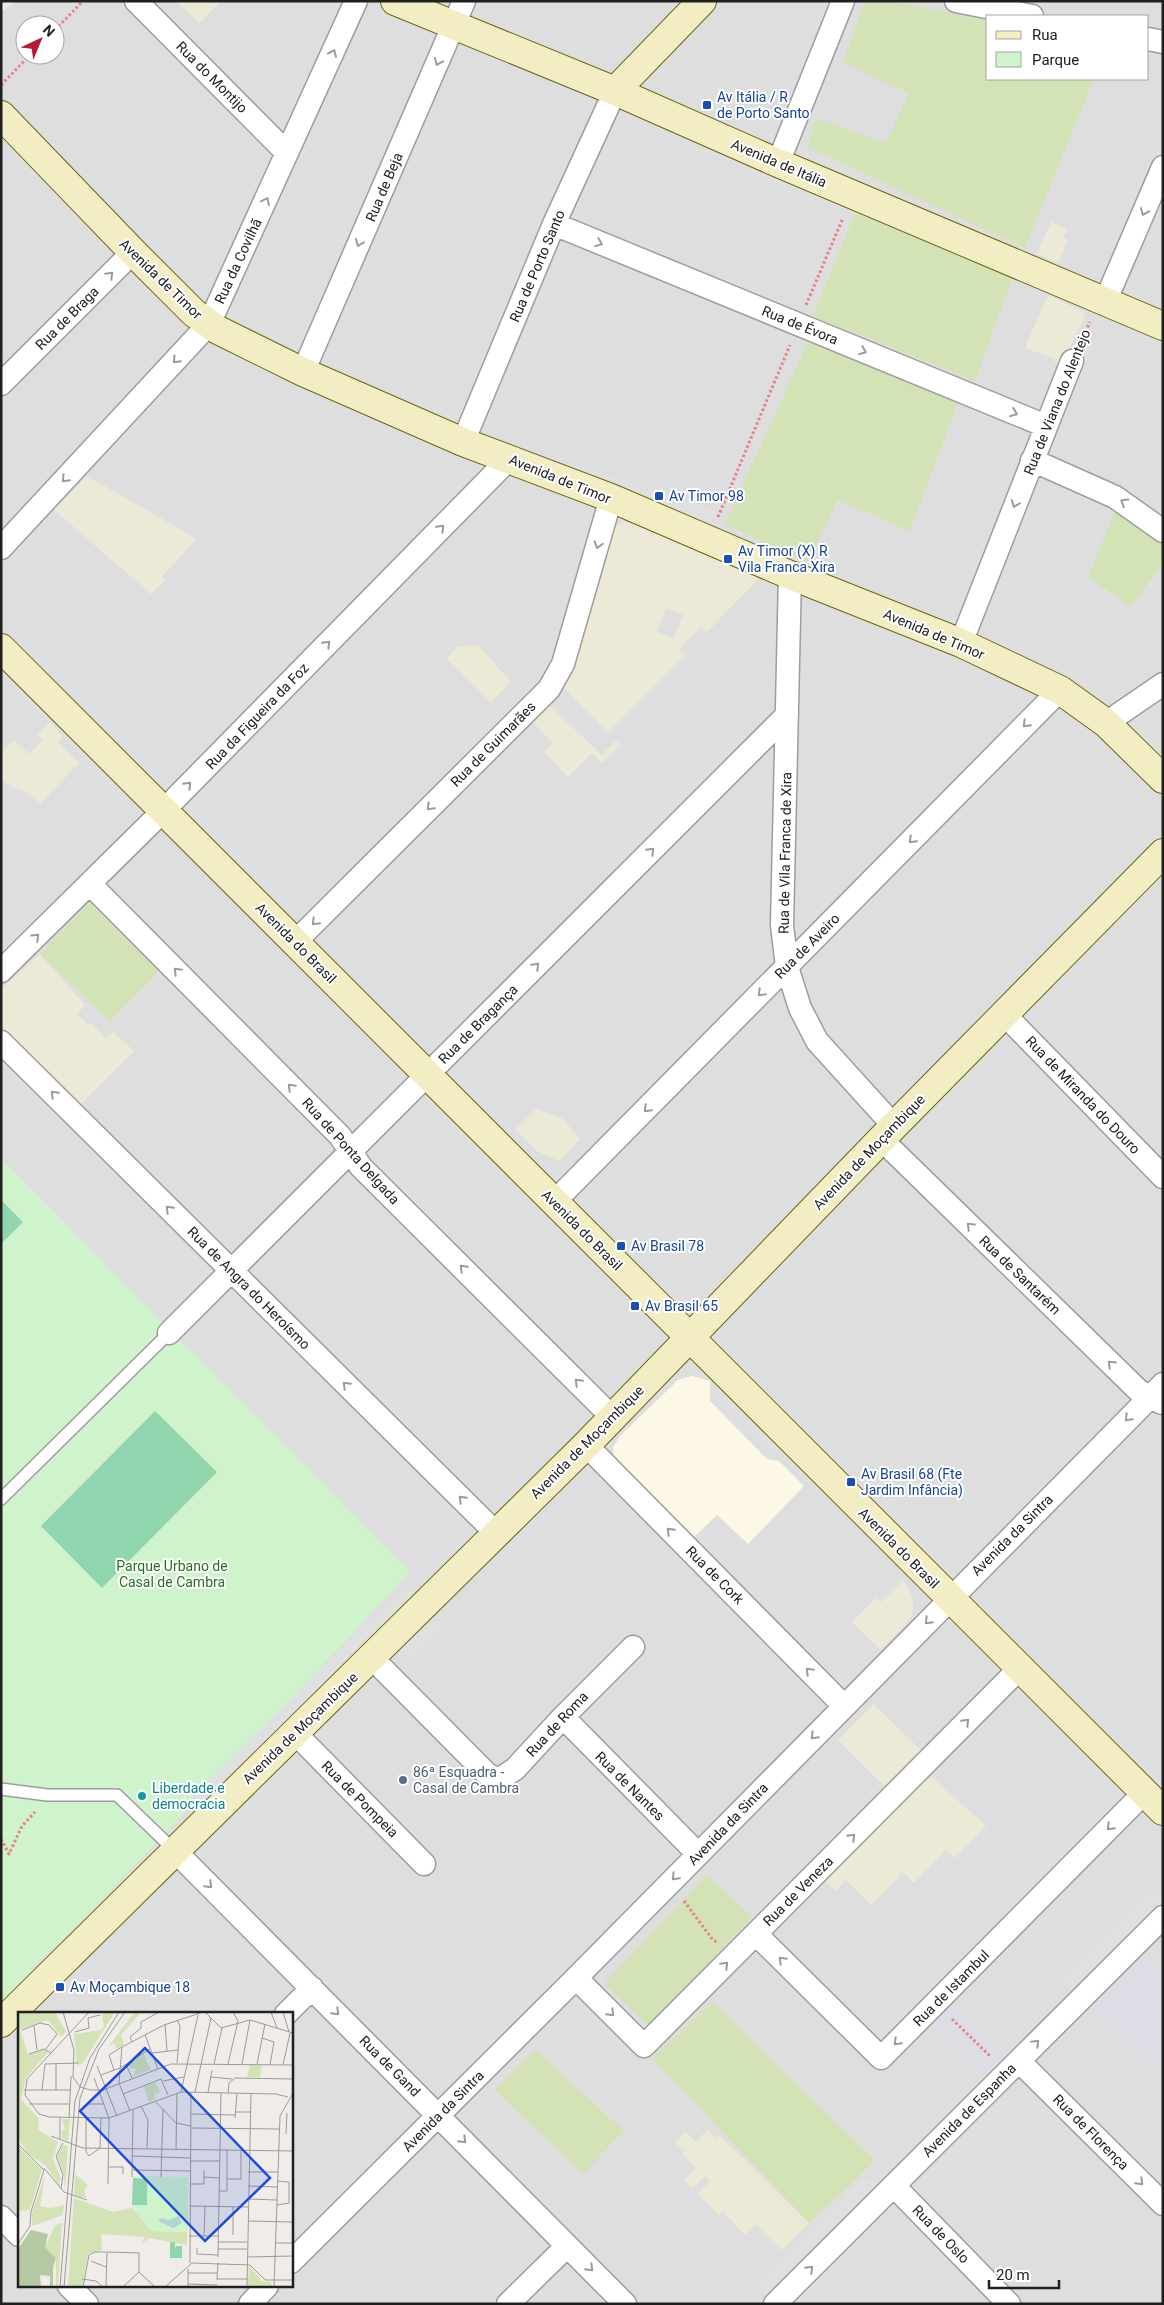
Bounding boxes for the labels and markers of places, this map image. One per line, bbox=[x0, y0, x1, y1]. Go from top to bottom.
place label: Av Itália / R de Porto Santo bbox=[717, 89, 810, 121]
marker: Av Itália / R de Porto Santo bbox=[701, 99, 713, 111]
place label: Av Timor 98 bbox=[669, 488, 744, 504]
marker: Av Timor 98 bbox=[653, 490, 665, 502]
place label: Av Timor (X) R Vila Franca Xira bbox=[738, 543, 835, 575]
marker: Av Timor (X) R Vila Franca Xira bbox=[722, 553, 734, 565]
place label: Av Brasil 78 bbox=[631, 1238, 704, 1254]
marker: Av Brasil 78 bbox=[615, 1240, 627, 1252]
place label: Av Brasil 65 bbox=[645, 1298, 718, 1314]
marker: Av Brasil 65 bbox=[629, 1300, 641, 1312]
place label: Av Brasil 68 (Fte Jardim Infância) bbox=[861, 1466, 963, 1499]
marker: Av Brasil 68 (Fte Jardim Infância) bbox=[845, 1476, 857, 1488]
place label: 86ª Esquadra - Casal de Cambra bbox=[413, 1764, 519, 1796]
marker: 86ª Esquadra - Casal de Cambra bbox=[397, 1774, 409, 1786]
place label: Liberdade e democracia bbox=[152, 1780, 225, 1812]
marker: Liberdade e democracia bbox=[136, 1790, 148, 1802]
place label: Av Moçambique 18 bbox=[70, 1979, 190, 1995]
marker: Av Moçambique 18 bbox=[54, 1981, 66, 1993]

